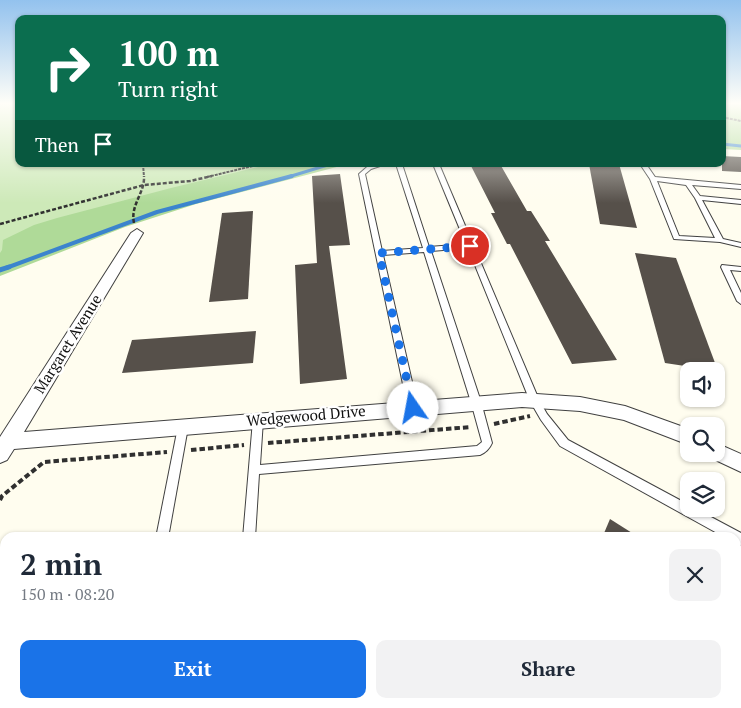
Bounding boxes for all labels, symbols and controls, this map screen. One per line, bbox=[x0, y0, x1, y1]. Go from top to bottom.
text: 100 m bbox=[118, 30, 219, 76]
icon: right bbox=[35, 35, 100, 100]
text: Turn right bbox=[118, 74, 218, 103]
icon: arrive bbox=[89, 130, 117, 158]
text: Then bbox=[35, 132, 79, 157]
pin bbox=[449, 225, 491, 267]
icon: arrive bbox=[456, 232, 484, 260]
street label: Margaret Avenue bbox=[29, 290, 106, 397]
map controls bbox=[680, 362, 725, 517]
button: sound bbox=[680, 362, 725, 407]
position arrow bbox=[386, 381, 438, 433]
street label: Wedgewood Drive bbox=[246, 400, 366, 430]
button: search bbox=[680, 417, 725, 462]
button: layers bbox=[680, 472, 725, 517]
text: 2 min bbox=[20, 544, 102, 584]
button: close bbox=[669, 549, 721, 601]
text: 150 m · 08:20 bbox=[20, 583, 114, 605]
button: Exit bbox=[20, 640, 366, 698]
button: Share bbox=[376, 640, 721, 698]

